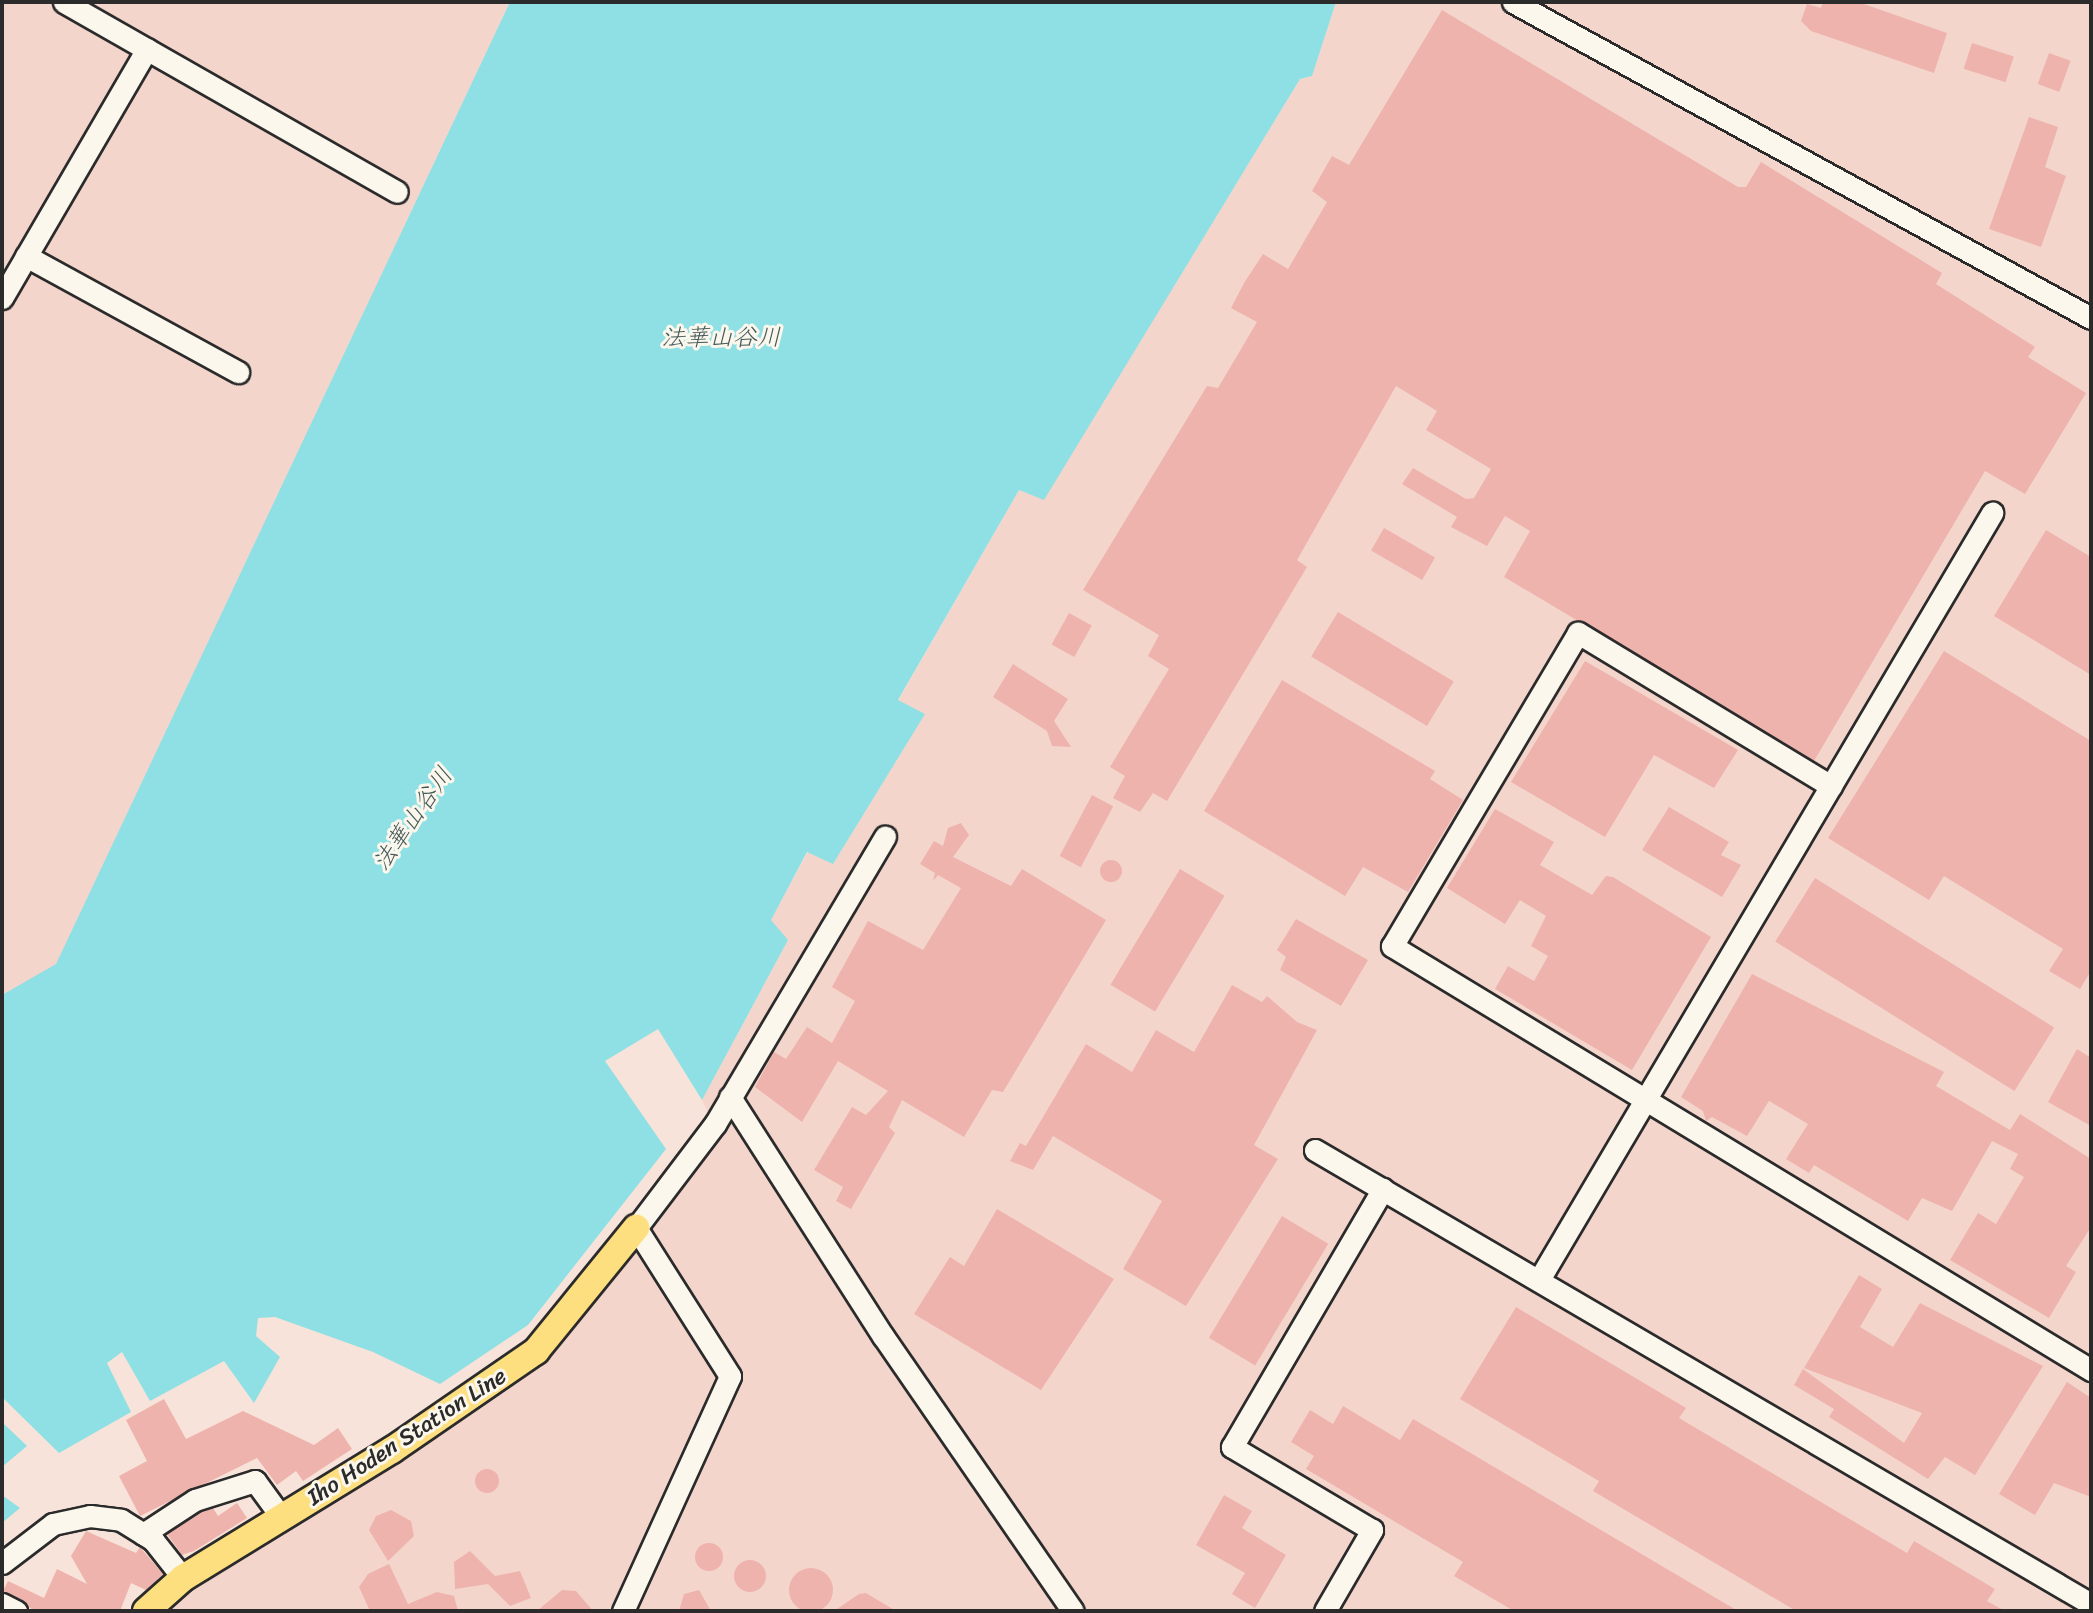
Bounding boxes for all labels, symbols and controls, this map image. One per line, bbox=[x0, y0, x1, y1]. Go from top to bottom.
water label: 法華山谷川 bbox=[661, 324, 781, 352]
water label: 法華山谷川 bbox=[367, 762, 459, 876]
street label: Iho Hoden Station Line bbox=[302, 1362, 512, 1512]

